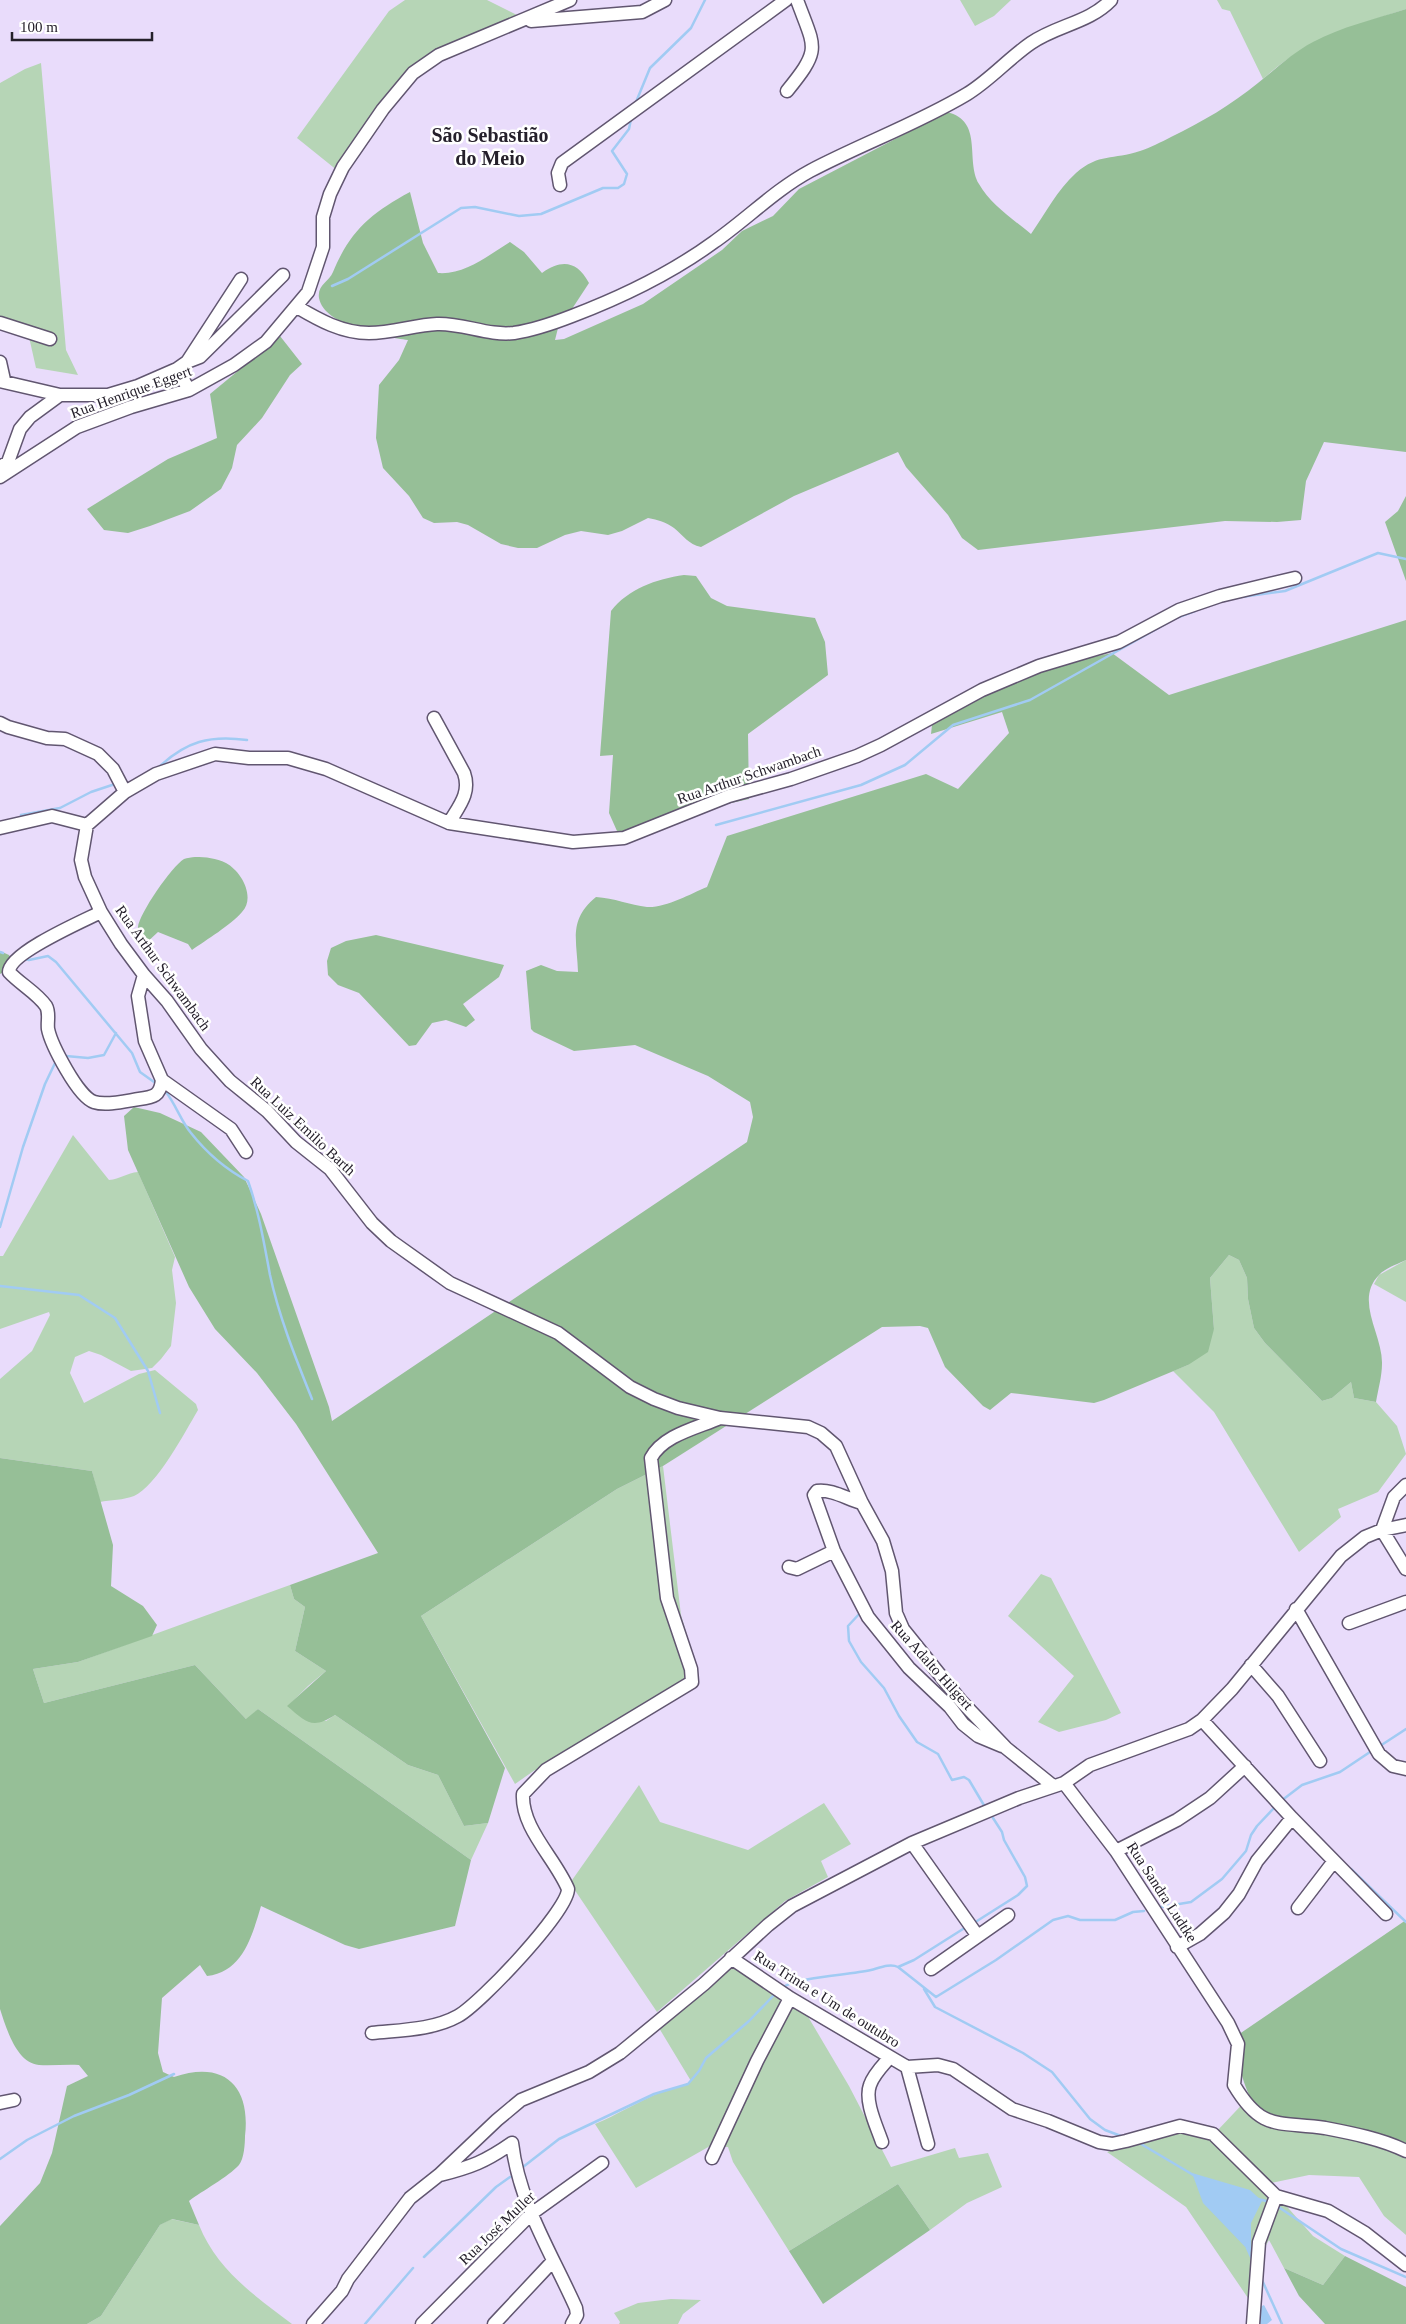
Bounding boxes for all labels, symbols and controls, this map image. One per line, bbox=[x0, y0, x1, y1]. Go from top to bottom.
scale bar bbox=[12, 10, 152, 42]
text: 100 m bbox=[20, 19, 58, 35]
district label: São Sebastião do Meio bbox=[431, 124, 549, 169]
street label: Rua Henrique Eggert bbox=[68, 362, 194, 421]
street label: Rua Arthur Schwambach bbox=[675, 743, 823, 807]
street label: Rua Arthur Schwambach bbox=[112, 902, 214, 1034]
street label: Rua Luiz Emilio Barth bbox=[247, 1073, 359, 1179]
street label: Rua Adalto Hilgert bbox=[888, 1617, 977, 1713]
street label: Rua Sandra Ludtke bbox=[1124, 1839, 1200, 1945]
street label: Rua Trinta e Um de outubro bbox=[751, 1948, 903, 2050]
street label: Rua José Muller bbox=[456, 2188, 538, 2268]

